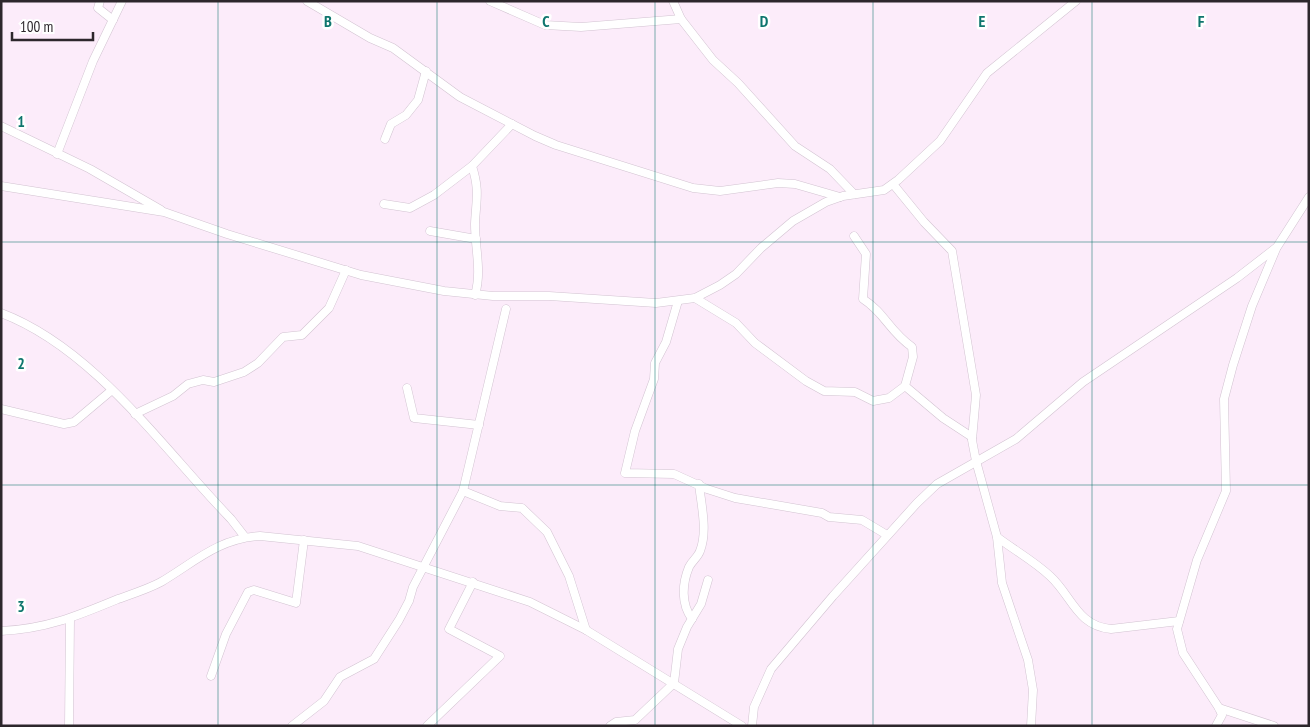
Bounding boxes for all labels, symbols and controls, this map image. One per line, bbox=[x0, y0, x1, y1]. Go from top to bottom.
scale bar bbox=[12, 10, 94, 42]
text: B bbox=[324, 11, 332, 31]
text: C bbox=[542, 11, 550, 31]
text: D bbox=[760, 11, 769, 31]
text: E bbox=[979, 11, 986, 31]
text: F bbox=[1198, 11, 1205, 31]
text: 100 m bbox=[20, 17, 53, 36]
text: 1 bbox=[17, 111, 25, 131]
text: 2 bbox=[17, 353, 25, 373]
text: 3 bbox=[17, 596, 25, 616]

